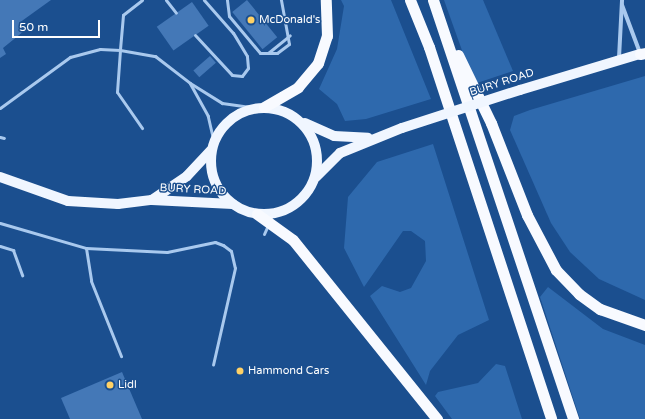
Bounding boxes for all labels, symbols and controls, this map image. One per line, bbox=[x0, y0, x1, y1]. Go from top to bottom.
scale bar bbox=[14, 12, 102, 38]
place label: McDonald's bbox=[259, 13, 320, 27]
marker: McDonald's bbox=[246, 15, 256, 25]
text: 50 m bbox=[19, 20, 48, 34]
street label: BURY ROAD bbox=[468, 66, 536, 100]
street label: BURY ROAD bbox=[159, 182, 227, 198]
place label: Hammond Cars bbox=[248, 364, 329, 378]
marker: Hammond Cars bbox=[235, 366, 245, 376]
place label: Lidl bbox=[118, 378, 137, 392]
marker: Lidl bbox=[105, 380, 115, 390]

